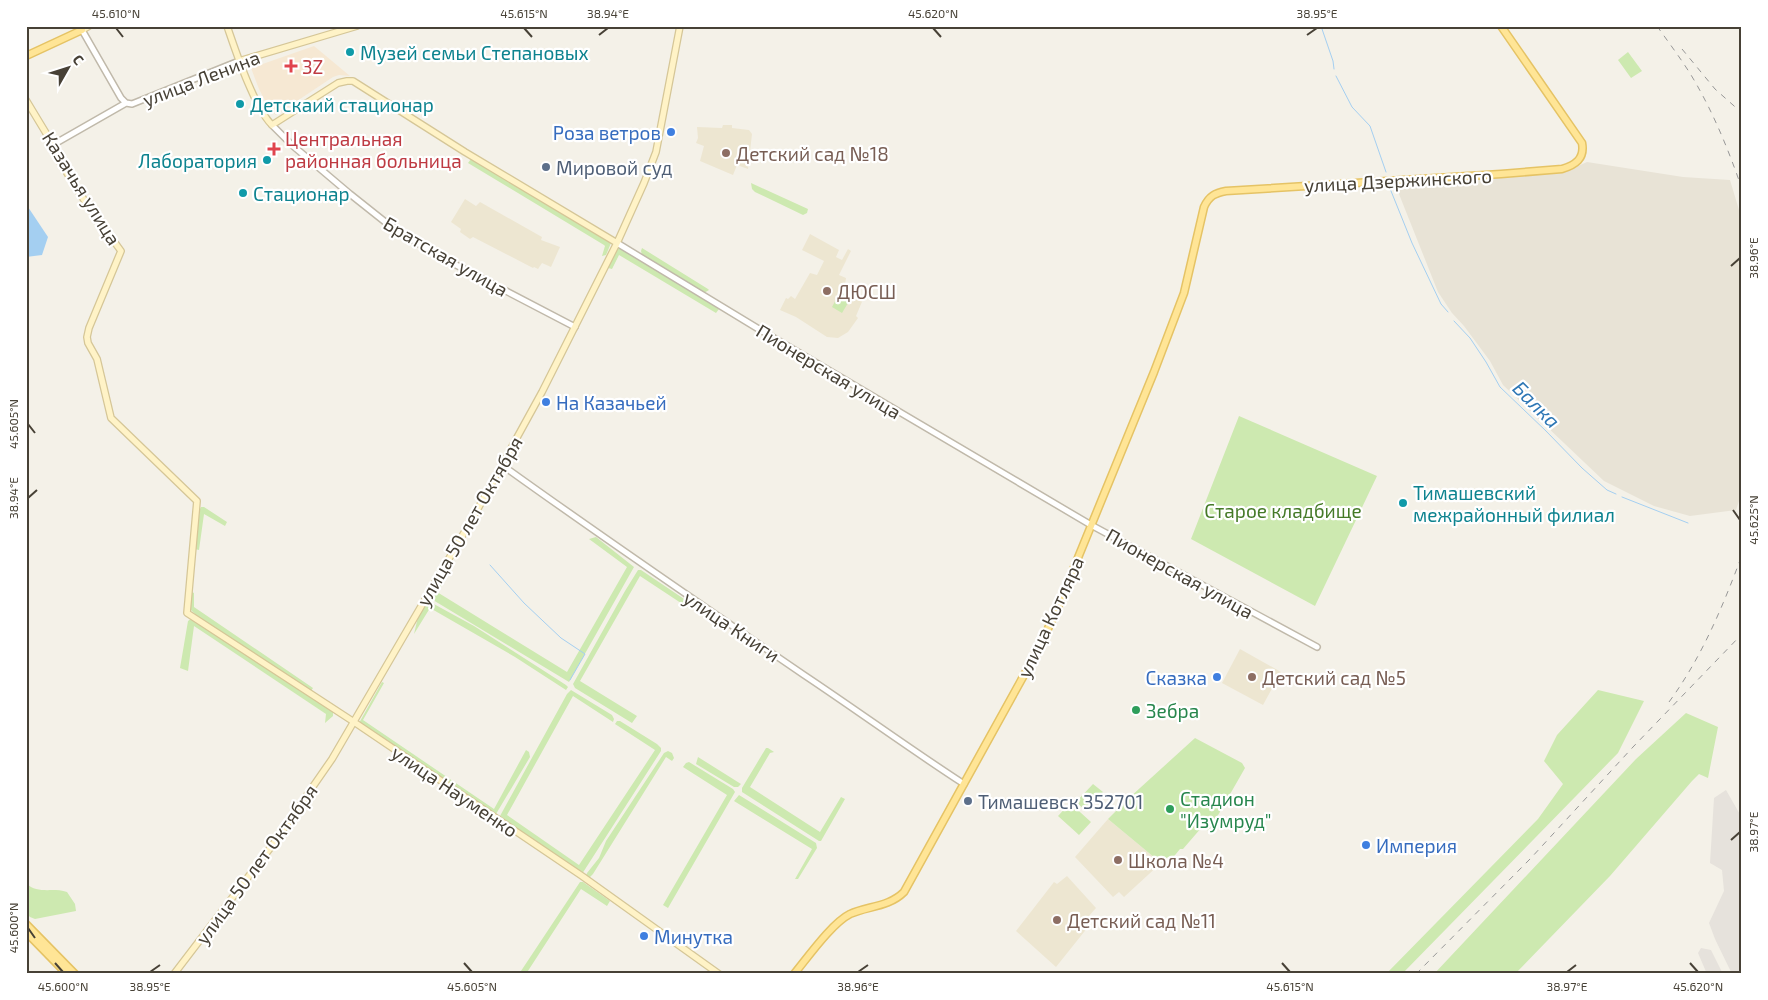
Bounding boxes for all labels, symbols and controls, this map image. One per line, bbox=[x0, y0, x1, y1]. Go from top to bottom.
text: 45.610°N bbox=[92, 6, 140, 20]
text: 45.615°N bbox=[500, 6, 548, 20]
text: 38.94°E bbox=[587, 6, 629, 20]
text: 45.620°N bbox=[908, 6, 958, 20]
text: 38.95°E bbox=[1296, 6, 1338, 20]
place label: Музей семьи Степановых bbox=[360, 41, 589, 65]
north arrow bbox=[42, 42, 92, 92]
street label: улица Ленина bbox=[139, 45, 263, 112]
marker: Музей семьи Степановых bbox=[344, 46, 356, 58]
text: С bbox=[69, 51, 88, 68]
place label: 3Z bbox=[302, 55, 323, 78]
marker: 3Z bbox=[284, 59, 298, 73]
place label: Детскаий стационар bbox=[250, 93, 434, 116]
marker: Детскаий стационар bbox=[234, 98, 246, 110]
place label: Роза ветров bbox=[553, 121, 661, 144]
marker: Роза ветров bbox=[665, 126, 677, 138]
street label: Казачья улица bbox=[37, 127, 126, 249]
place label: Центральная районная больница bbox=[285, 127, 462, 172]
marker: Центральная районная больница bbox=[267, 142, 281, 156]
place label: Детский сад №18 bbox=[736, 142, 889, 165]
marker: Детский сад №18 bbox=[720, 147, 732, 159]
place label: Лаборатория bbox=[138, 149, 257, 172]
marker: Лаборатория bbox=[261, 154, 273, 166]
place label: Мировой суд bbox=[556, 156, 672, 180]
marker: Мировой суд bbox=[540, 161, 552, 173]
street label: улица Дзержинского bbox=[1303, 164, 1493, 197]
place label: Стационар bbox=[253, 182, 350, 205]
marker: Стационар bbox=[237, 187, 249, 199]
street label: Братская улица bbox=[379, 211, 512, 302]
text: 38.96°E bbox=[1746, 237, 1760, 279]
place label: ДЮСШ bbox=[837, 280, 896, 303]
marker: ДЮСШ bbox=[821, 285, 833, 297]
street label: Пионерская улица bbox=[752, 319, 906, 424]
water label: Балка bbox=[1508, 375, 1566, 433]
place label: На Казачьей bbox=[556, 391, 667, 414]
marker: На Казачьей bbox=[540, 396, 552, 408]
text: 45.605°N bbox=[6, 399, 20, 449]
street label: улица 50 лет Октября bbox=[411, 432, 528, 610]
text: 38.94°E bbox=[6, 477, 20, 519]
place label: Тимашевский межрайонный филиал bbox=[1413, 481, 1615, 526]
text: 45.625°N bbox=[1746, 495, 1760, 545]
marker: Тимашевский межрайонный филиал bbox=[1397, 497, 1409, 509]
park label: Старое кладбище bbox=[1204, 499, 1362, 522]
street label: Пионерская улица bbox=[1102, 523, 1258, 624]
street label: улица Котляра bbox=[1012, 553, 1089, 682]
street label: улица Книги bbox=[679, 585, 784, 667]
place label: Сказка bbox=[1145, 666, 1207, 689]
place label: Детский сад №5 bbox=[1262, 666, 1406, 689]
marker: Сказка bbox=[1211, 671, 1223, 683]
marker: Детский сад №5 bbox=[1246, 671, 1258, 683]
place label: Зебра bbox=[1146, 699, 1199, 722]
marker: Зебра bbox=[1130, 704, 1142, 716]
street label: улица Науменко bbox=[387, 740, 522, 842]
street label: улица 50 лет Октября bbox=[190, 780, 323, 949]
place label: Стадион "Изумруд" bbox=[1180, 787, 1272, 833]
place label: Тимашевск 352701 bbox=[978, 790, 1143, 813]
marker: Тимашевск 352701 bbox=[962, 795, 974, 807]
marker: Стадион "Изумруд" bbox=[1164, 803, 1176, 815]
text: 38.97°E bbox=[1746, 811, 1760, 852]
place label: Империя bbox=[1376, 834, 1457, 857]
marker: Империя bbox=[1360, 839, 1372, 851]
place label: Школа №4 bbox=[1128, 849, 1224, 872]
marker: Школа №4 bbox=[1112, 854, 1124, 866]
text: 45.600°N bbox=[6, 903, 20, 953]
place label: Детский сад №11 bbox=[1067, 909, 1216, 932]
marker: Детский сад №11 bbox=[1051, 914, 1063, 926]
place label: Минутка bbox=[654, 925, 733, 949]
marker: Минутка bbox=[638, 930, 650, 942]
text: 45.600°N bbox=[38, 979, 88, 993]
text: 38.95°E bbox=[129, 979, 171, 993]
text: 45.605°N bbox=[447, 979, 497, 993]
text: 38.96°E bbox=[837, 979, 879, 993]
text: 45.615°N bbox=[1266, 979, 1314, 993]
text: 38.97°E bbox=[1547, 979, 1588, 993]
text: 45.620°N bbox=[1673, 979, 1723, 993]

